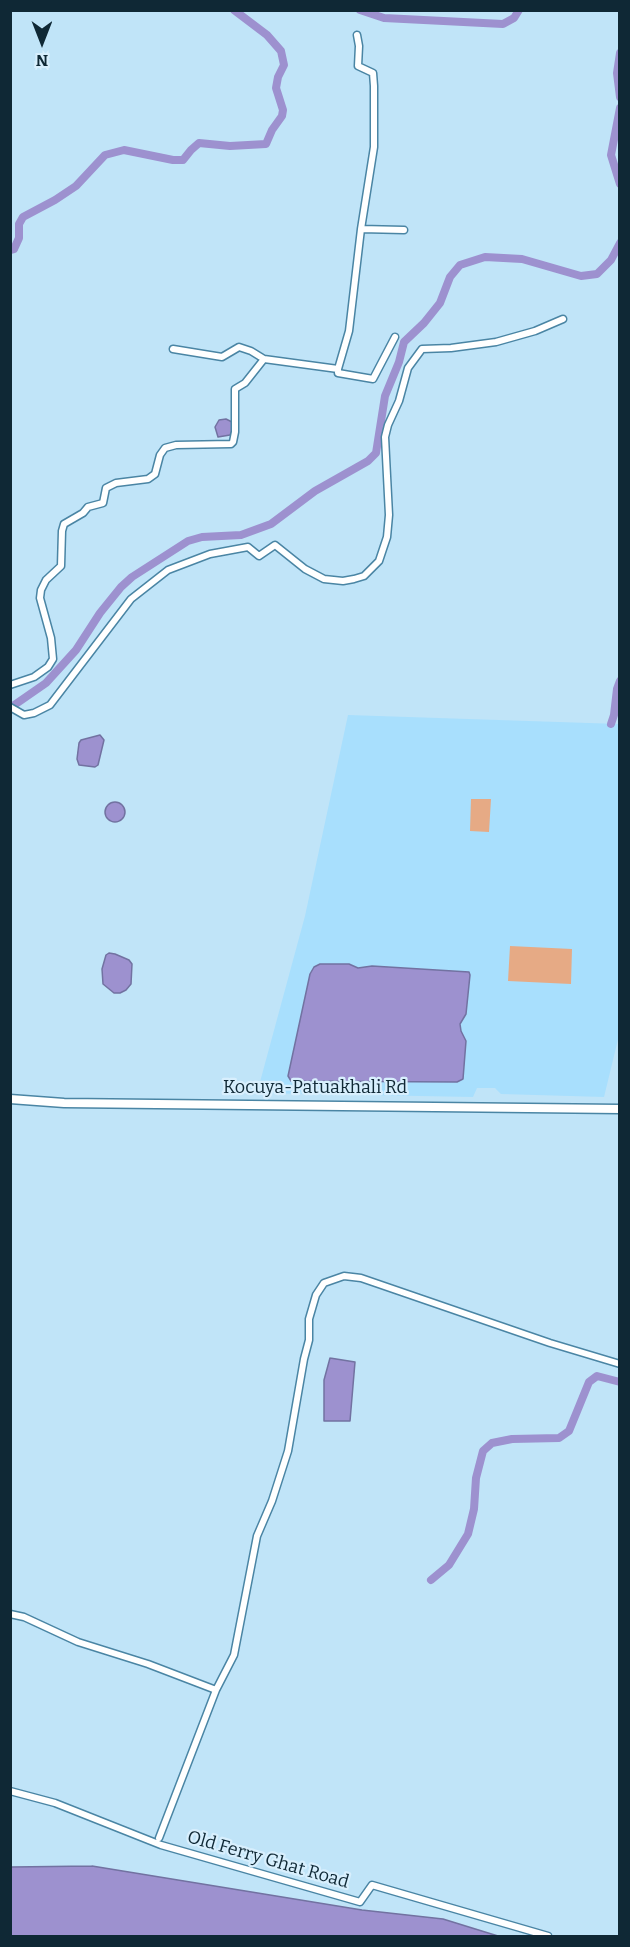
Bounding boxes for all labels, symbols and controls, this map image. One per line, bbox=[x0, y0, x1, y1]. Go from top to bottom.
north arrow bbox=[12, 12, 72, 72]
text: N bbox=[36, 51, 48, 70]
street label: Kocuya-Patuakhali Rd bbox=[223, 1077, 407, 1099]
street label: Old Ferry Ghat Road bbox=[185, 1827, 351, 1893]

